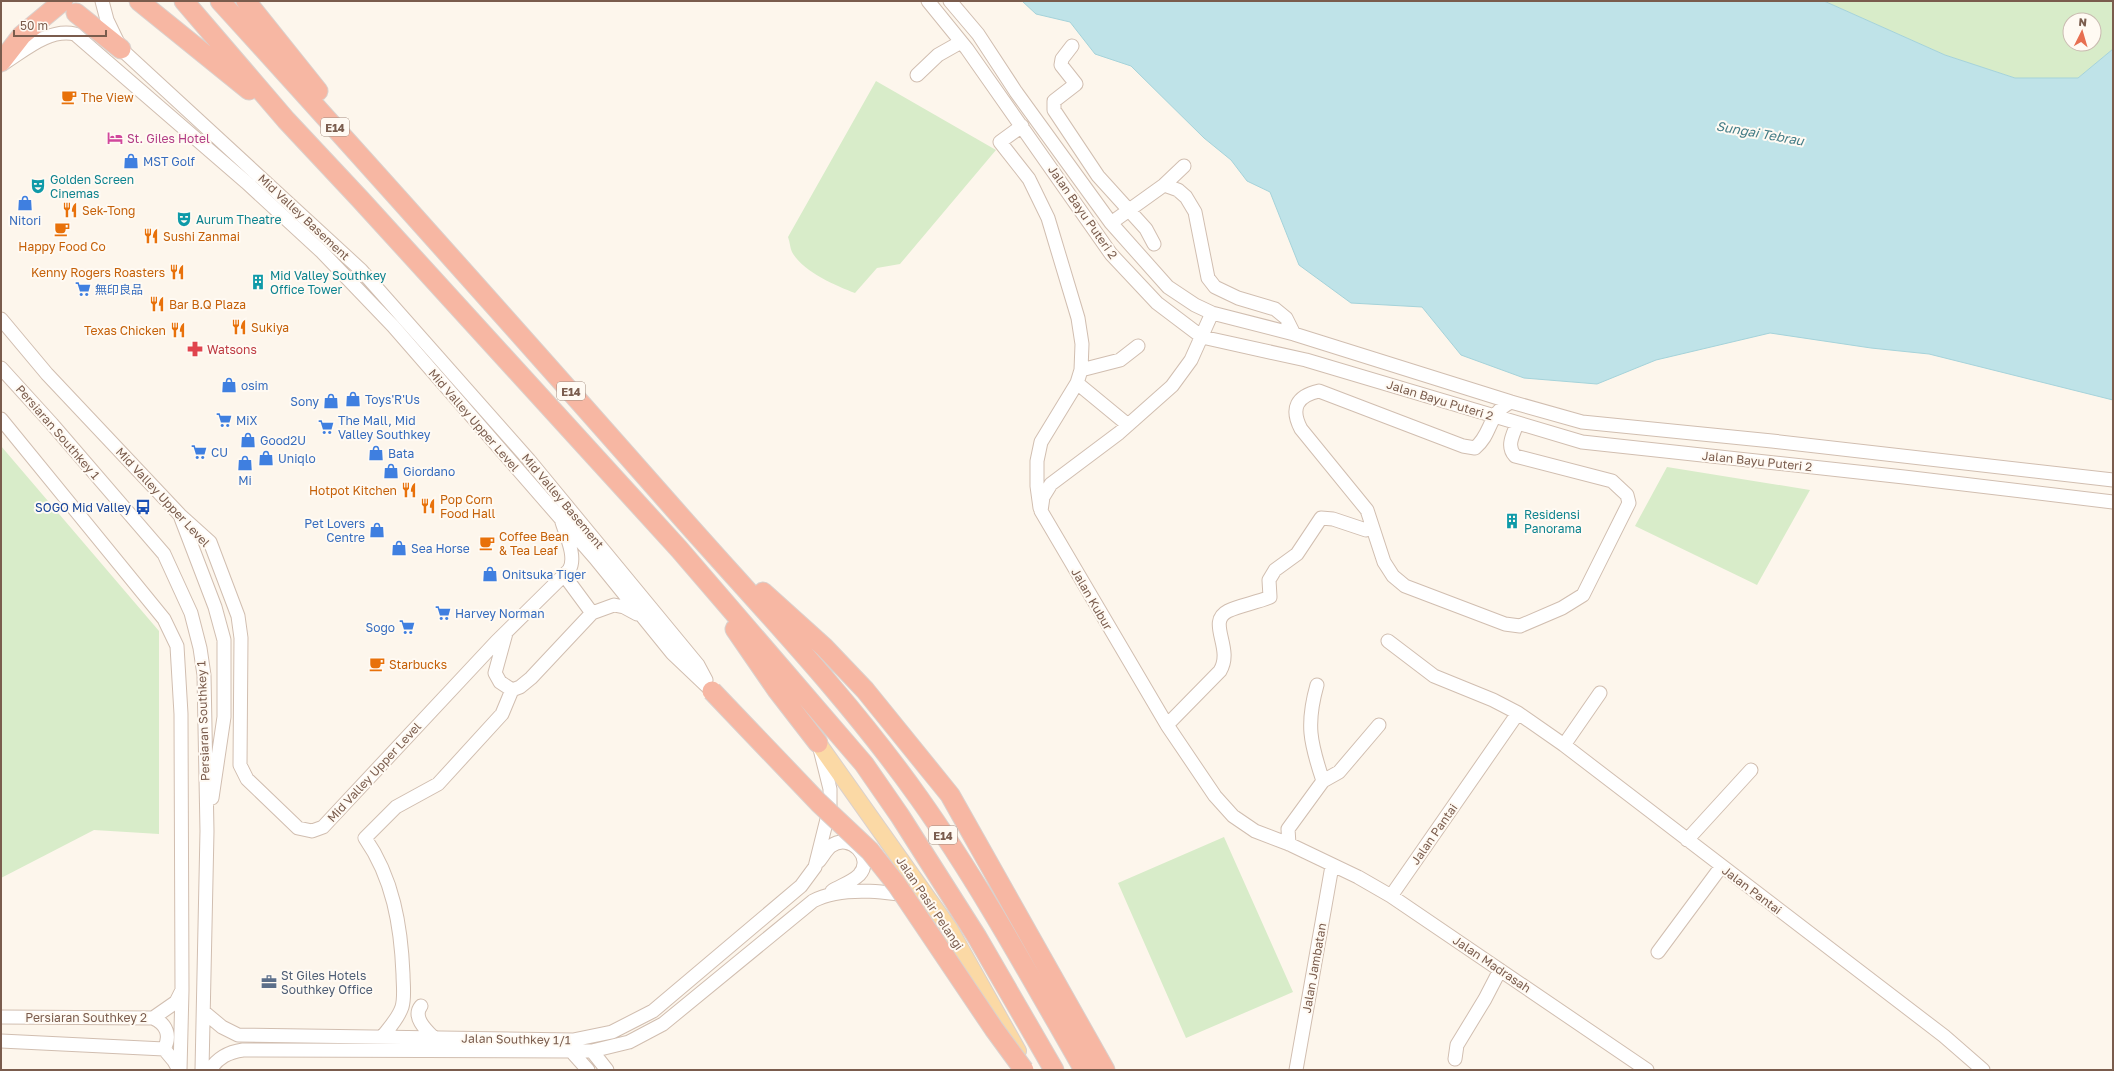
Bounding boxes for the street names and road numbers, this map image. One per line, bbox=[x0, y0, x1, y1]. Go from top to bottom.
road number: E14 bbox=[321, 118, 349, 136]
street label: Jalan Bayu Puteri 2 bbox=[1045, 162, 1121, 262]
street label: Mid Valley Basement bbox=[255, 171, 353, 263]
street label: Mid Valley Upper Level bbox=[425, 366, 523, 474]
street label: Jalan Bayu Puteri 2 bbox=[1385, 377, 1495, 423]
street label: Persiaran Southkey 1 bbox=[13, 382, 103, 483]
road number: E14 bbox=[557, 382, 585, 400]
street label: Mid Valley Upper Level bbox=[113, 444, 213, 550]
street label: Jalan Bayu Puteri 2 bbox=[1701, 448, 1813, 474]
street label: Mid Valley Basement bbox=[519, 450, 607, 552]
street label: Jalan Kubur bbox=[1068, 565, 1116, 633]
street label: Persiaran Southkey 1 bbox=[193, 660, 213, 782]
street label: Mid Valley Upper Level bbox=[324, 719, 424, 825]
street label: Jalan Pantai bbox=[1407, 801, 1461, 867]
road number: E14 bbox=[929, 826, 957, 844]
street label: Jalan Pasir Pelangi bbox=[893, 853, 967, 953]
street label: Jalan Pantai bbox=[1719, 863, 1785, 917]
street label: Jalan Jambatan bbox=[1299, 922, 1329, 1014]
street label: Jalan Madrasah bbox=[1450, 932, 1534, 996]
street label: Persiaran Southkey 2 bbox=[25, 1010, 147, 1025]
street label: Jalan Southkey 1/1 bbox=[461, 1031, 571, 1047]

